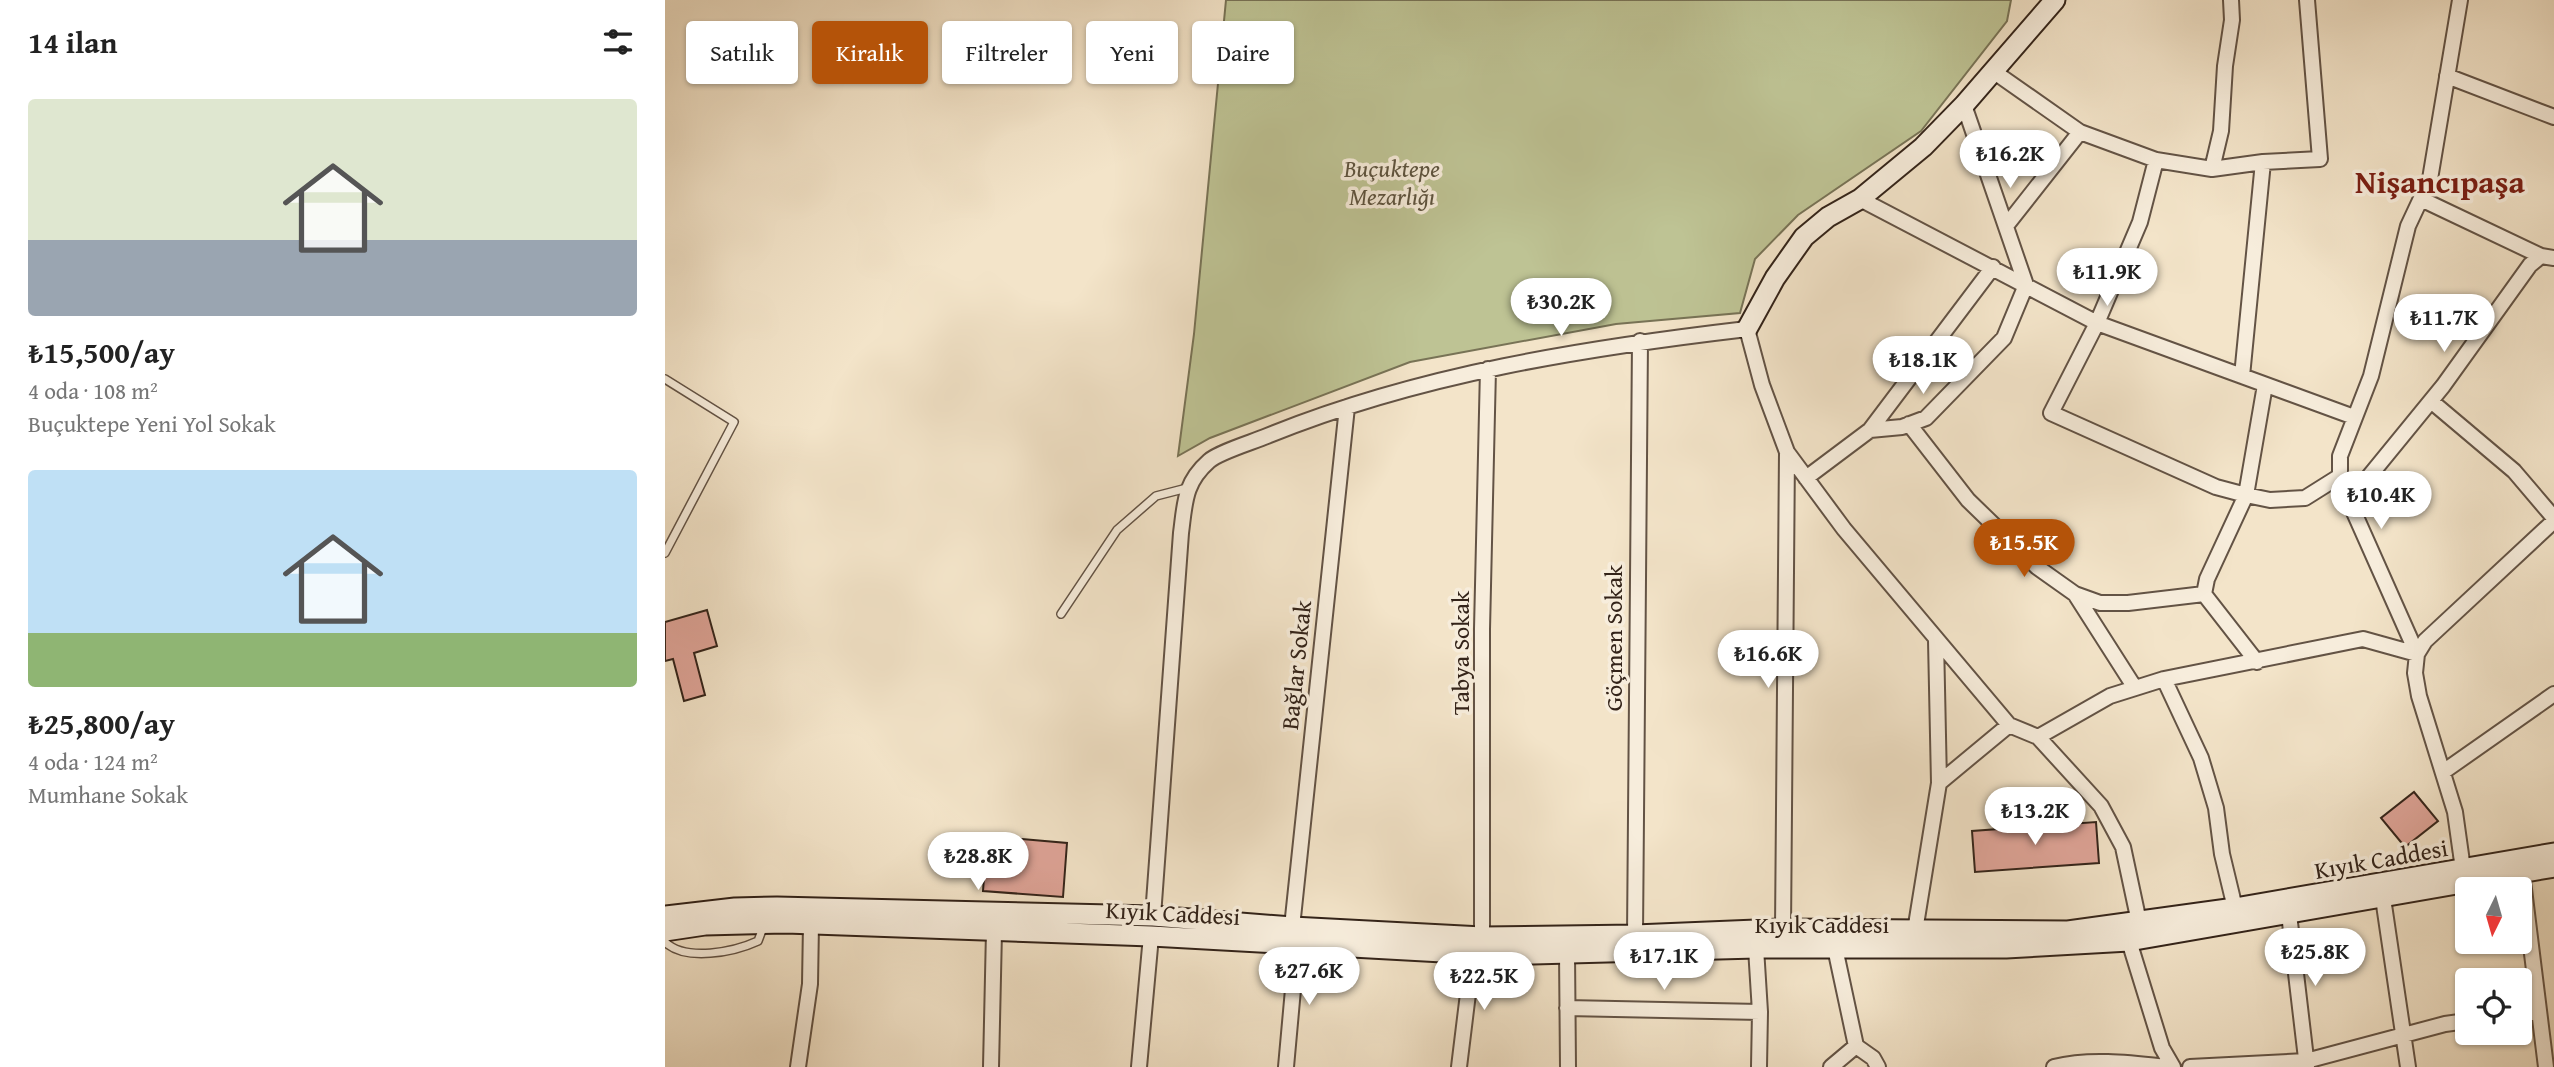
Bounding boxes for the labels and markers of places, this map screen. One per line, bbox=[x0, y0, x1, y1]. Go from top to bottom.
pin: ₺16.2K bbox=[1953, 130, 2067, 190]
pin: ₺11.9K bbox=[2050, 248, 2164, 308]
pin: ₺30.2K bbox=[1504, 278, 1618, 338]
pin: ₺11.7K bbox=[2387, 294, 2501, 354]
pin: ₺18.1K bbox=[1866, 336, 1980, 396]
pin: ₺10.4K bbox=[2324, 472, 2438, 531]
pin: ₺15.5K bbox=[1967, 520, 2081, 579]
pin: ₺16.6K bbox=[1711, 630, 1825, 690]
pin: ₺13.2K bbox=[1978, 788, 2092, 847]
pin: ₺28.8K bbox=[921, 832, 1035, 892]
pin: ₺25.8K bbox=[2258, 928, 2372, 988]
pin: ₺17.1K bbox=[1607, 932, 1721, 992]
pin: ₺27.6K bbox=[1252, 948, 1366, 1007]
pin: ₺22.5K bbox=[1427, 953, 1541, 1012]

